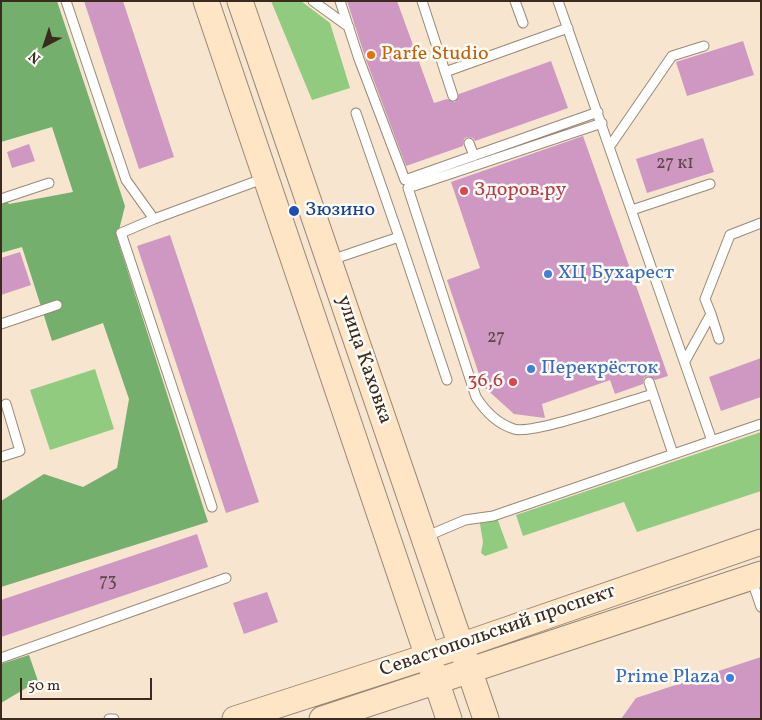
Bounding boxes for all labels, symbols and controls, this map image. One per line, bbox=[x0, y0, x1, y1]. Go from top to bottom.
north arrow bbox=[20, 20, 70, 70]
place label: Parfe Studio bbox=[381, 43, 489, 67]
text: N bbox=[25, 46, 45, 67]
marker: Parfe Studio bbox=[365, 49, 377, 61]
house number: 27 к1 bbox=[656, 154, 694, 176]
place label: Здоров.ру bbox=[474, 179, 566, 203]
marker: Здоров.ру bbox=[458, 185, 470, 197]
place label: Зюзино bbox=[305, 199, 375, 223]
marker: Зюзино bbox=[287, 204, 301, 218]
place label: ХЦ Бухарест bbox=[558, 262, 674, 286]
marker: ХЦ Бухарест bbox=[542, 268, 554, 280]
street label: улица Каховка bbox=[330, 293, 396, 427]
house number: 27 bbox=[487, 328, 505, 350]
place label: Перекрёсток bbox=[541, 357, 658, 381]
marker: Перекрёсток bbox=[525, 363, 537, 375]
place label: 36,6 bbox=[467, 370, 503, 394]
marker: 36,6 bbox=[507, 376, 519, 388]
house number: 73 bbox=[99, 572, 117, 594]
street label: Севастопольский проспект bbox=[377, 580, 619, 684]
place label: Prime Plaza bbox=[615, 666, 720, 690]
scale bar bbox=[22, 668, 155, 700]
marker: Prime Plaza bbox=[724, 672, 736, 684]
text: 50 m bbox=[28, 676, 60, 697]

